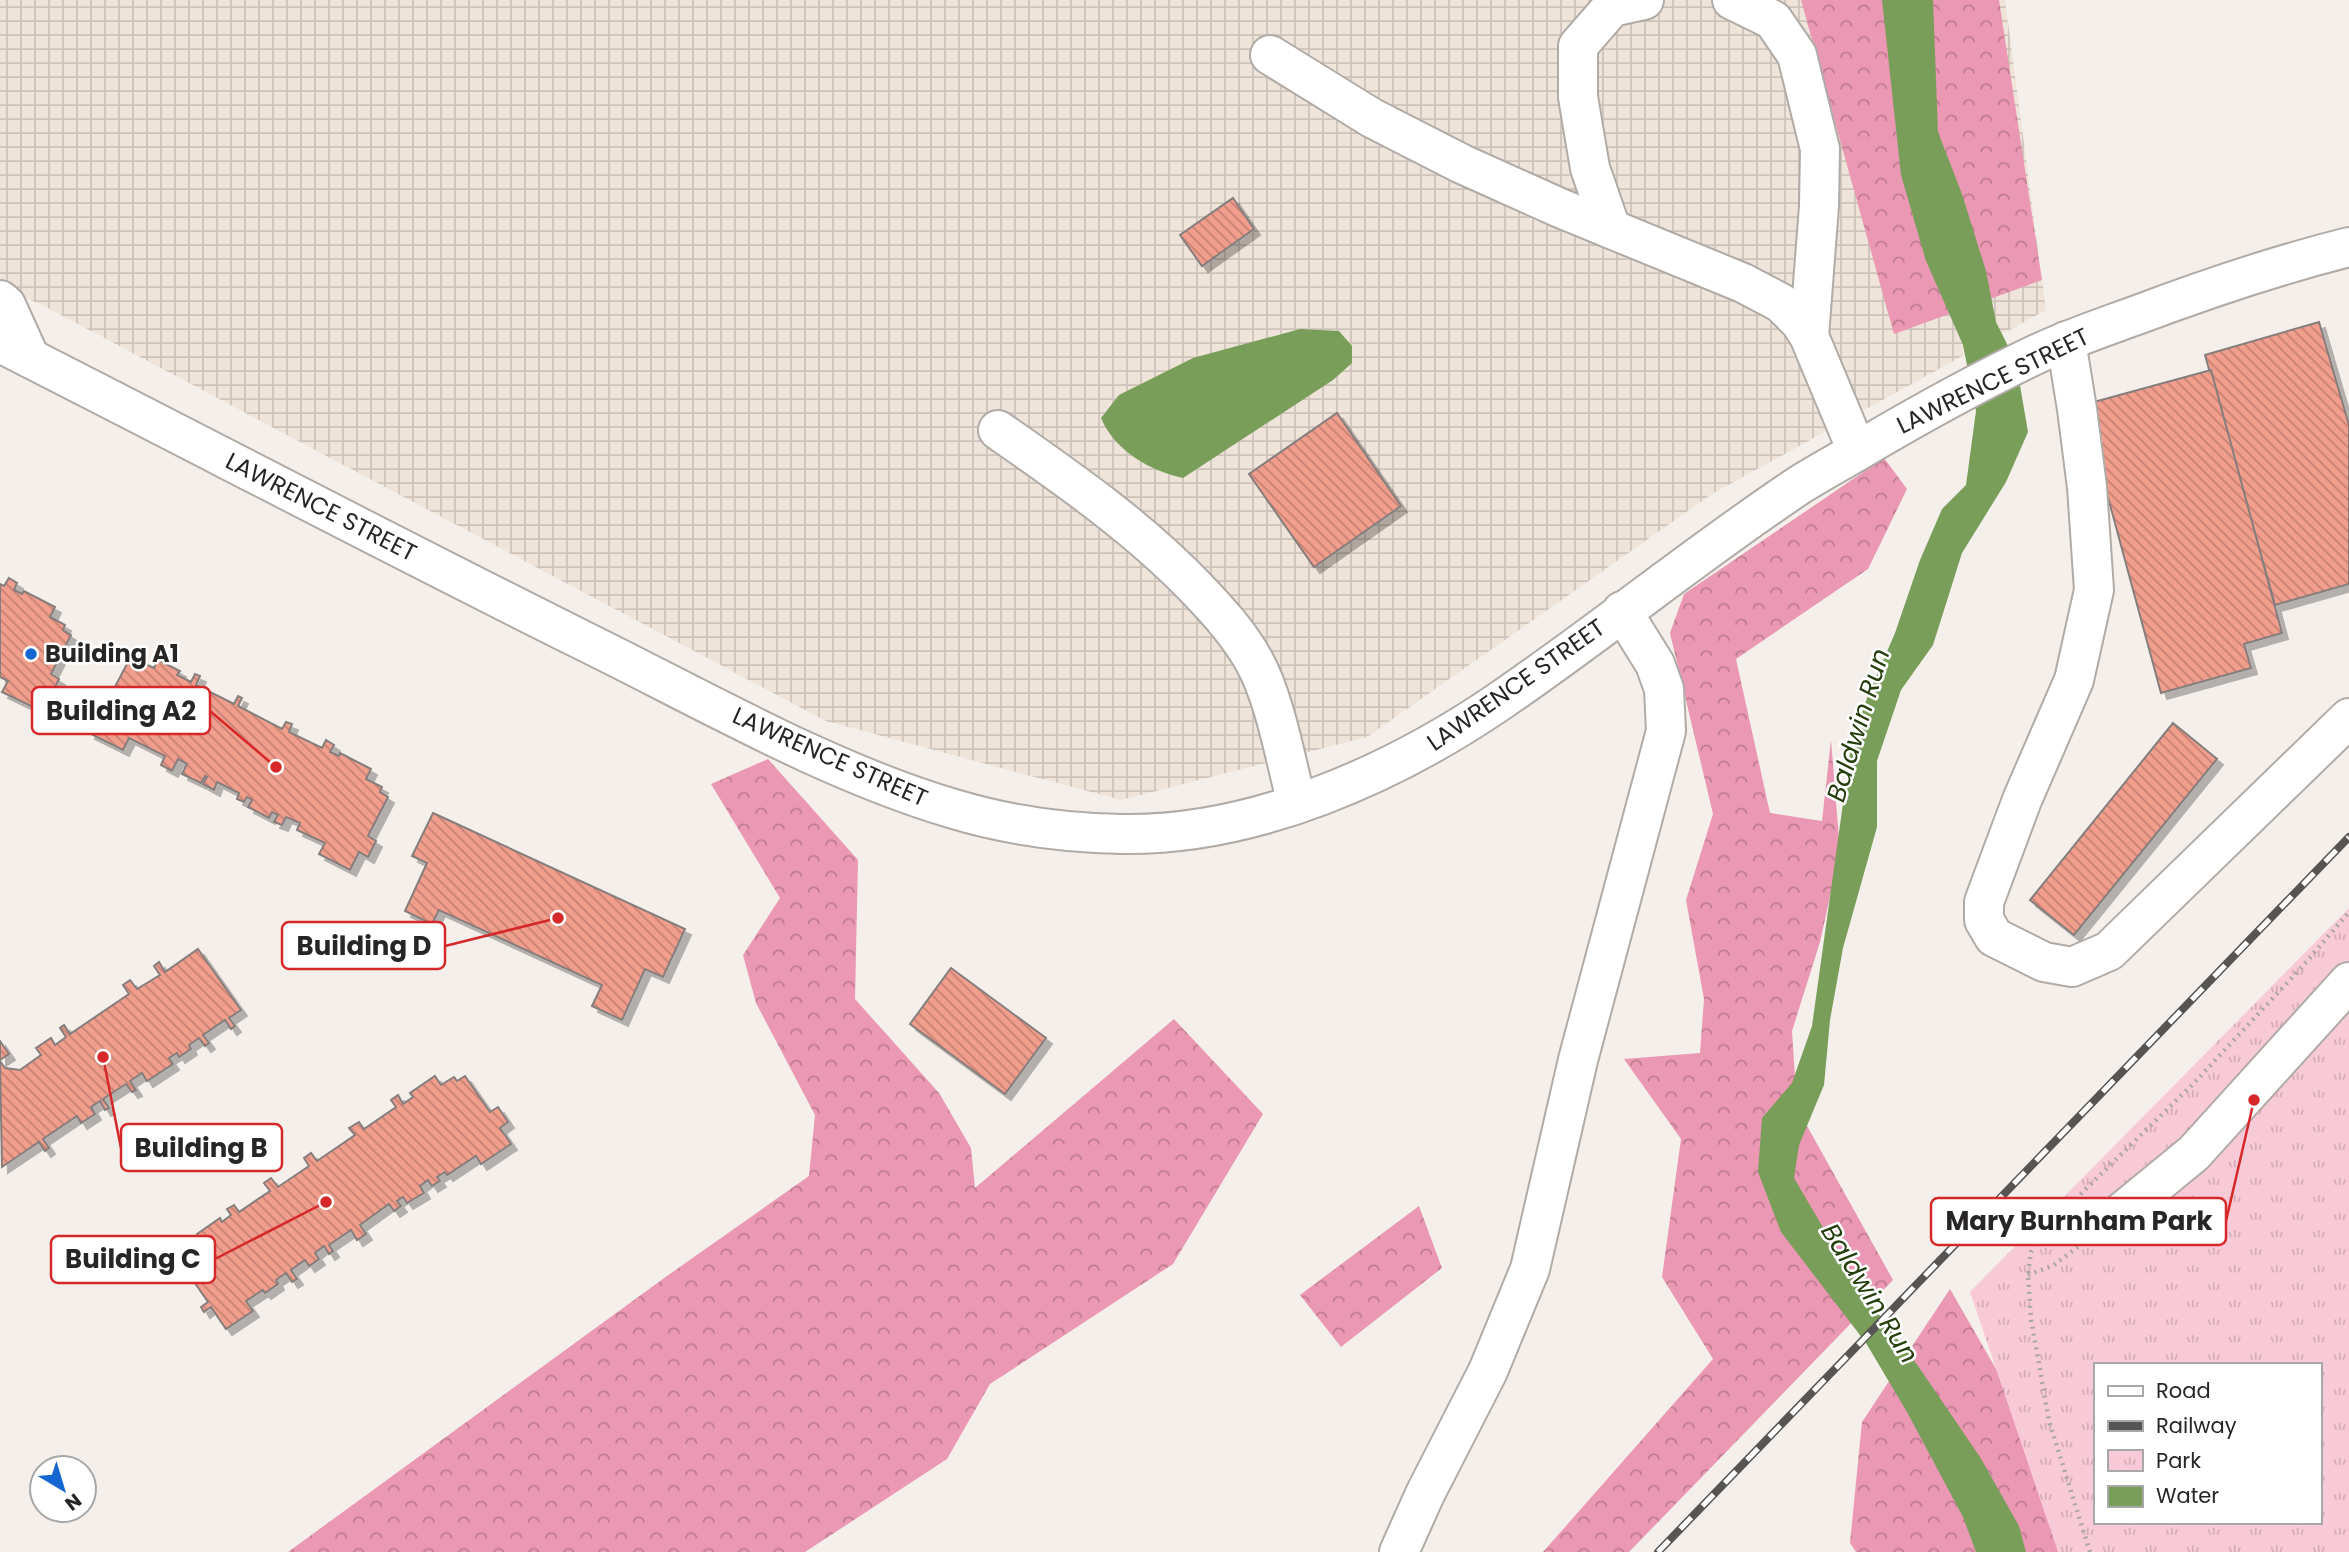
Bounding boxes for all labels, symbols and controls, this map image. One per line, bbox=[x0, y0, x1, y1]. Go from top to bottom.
street label: LAWRENCE STREET bbox=[1891, 320, 2095, 441]
street label: LAWRENCE STREET bbox=[220, 444, 422, 569]
street label: LAWRENCE STREET bbox=[1420, 611, 1611, 758]
place label: Building A1 bbox=[45, 637, 179, 670]
water label: Baldwin Run bbox=[1818, 644, 1898, 806]
marker: Building A1 bbox=[23, 646, 39, 662]
callout: Building A2 bbox=[32, 687, 210, 734]
text: Building A2 bbox=[46, 693, 196, 729]
street label: LAWRENCE STREET bbox=[727, 699, 933, 814]
callout: Building D bbox=[282, 922, 445, 969]
text: Building D bbox=[297, 928, 432, 964]
callout: Building B bbox=[121, 1124, 282, 1171]
text: Building B bbox=[134, 1130, 268, 1166]
callout: Mary Burnham Park bbox=[1931, 1198, 2226, 1245]
text: Mary Burnham Park bbox=[1945, 1203, 2213, 1239]
water label: Baldwin Run bbox=[1813, 1216, 1927, 1370]
callout: Building C bbox=[51, 1236, 215, 1283]
text: Building C bbox=[65, 1241, 201, 1277]
legend bbox=[2094, 1363, 2321, 1524]
text: Road bbox=[2156, 1376, 2211, 1405]
text: Railway bbox=[2156, 1411, 2237, 1440]
text: Park bbox=[2156, 1446, 2201, 1475]
north arrow bbox=[28, 1454, 98, 1524]
text: Water bbox=[2156, 1481, 2219, 1510]
text: N bbox=[59, 1487, 87, 1517]

